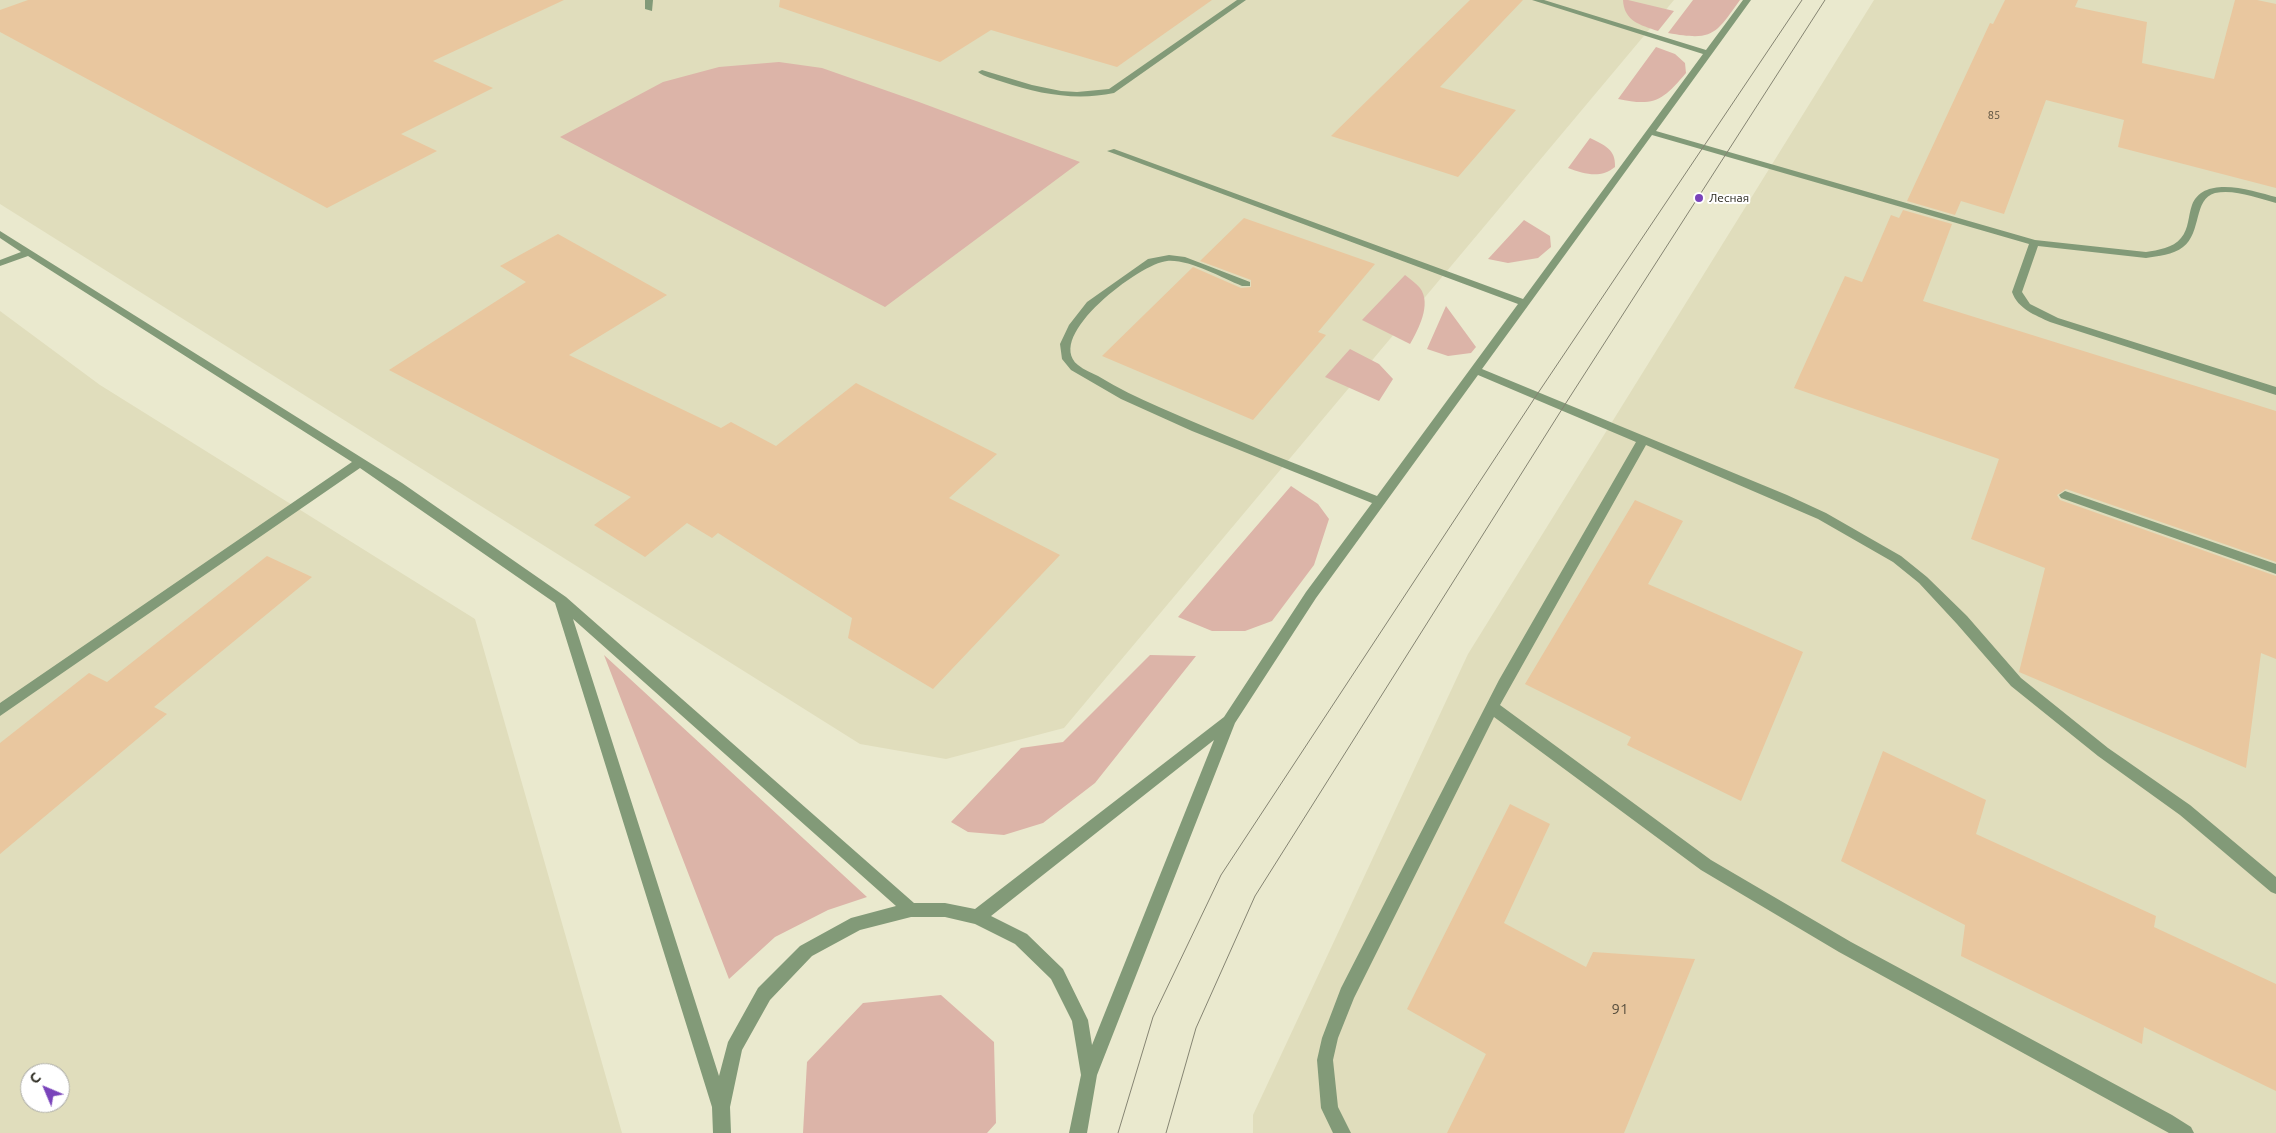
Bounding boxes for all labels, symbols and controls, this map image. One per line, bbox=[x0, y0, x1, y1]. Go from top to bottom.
house number: 85 bbox=[1988, 108, 2000, 122]
place label: Лесная bbox=[1709, 191, 1749, 205]
marker: Лесная bbox=[1693, 192, 1705, 204]
house number: 91 bbox=[1612, 1000, 1628, 1018]
north arrow bbox=[20, 1063, 70, 1113]
text: С bbox=[26, 1069, 44, 1087]

